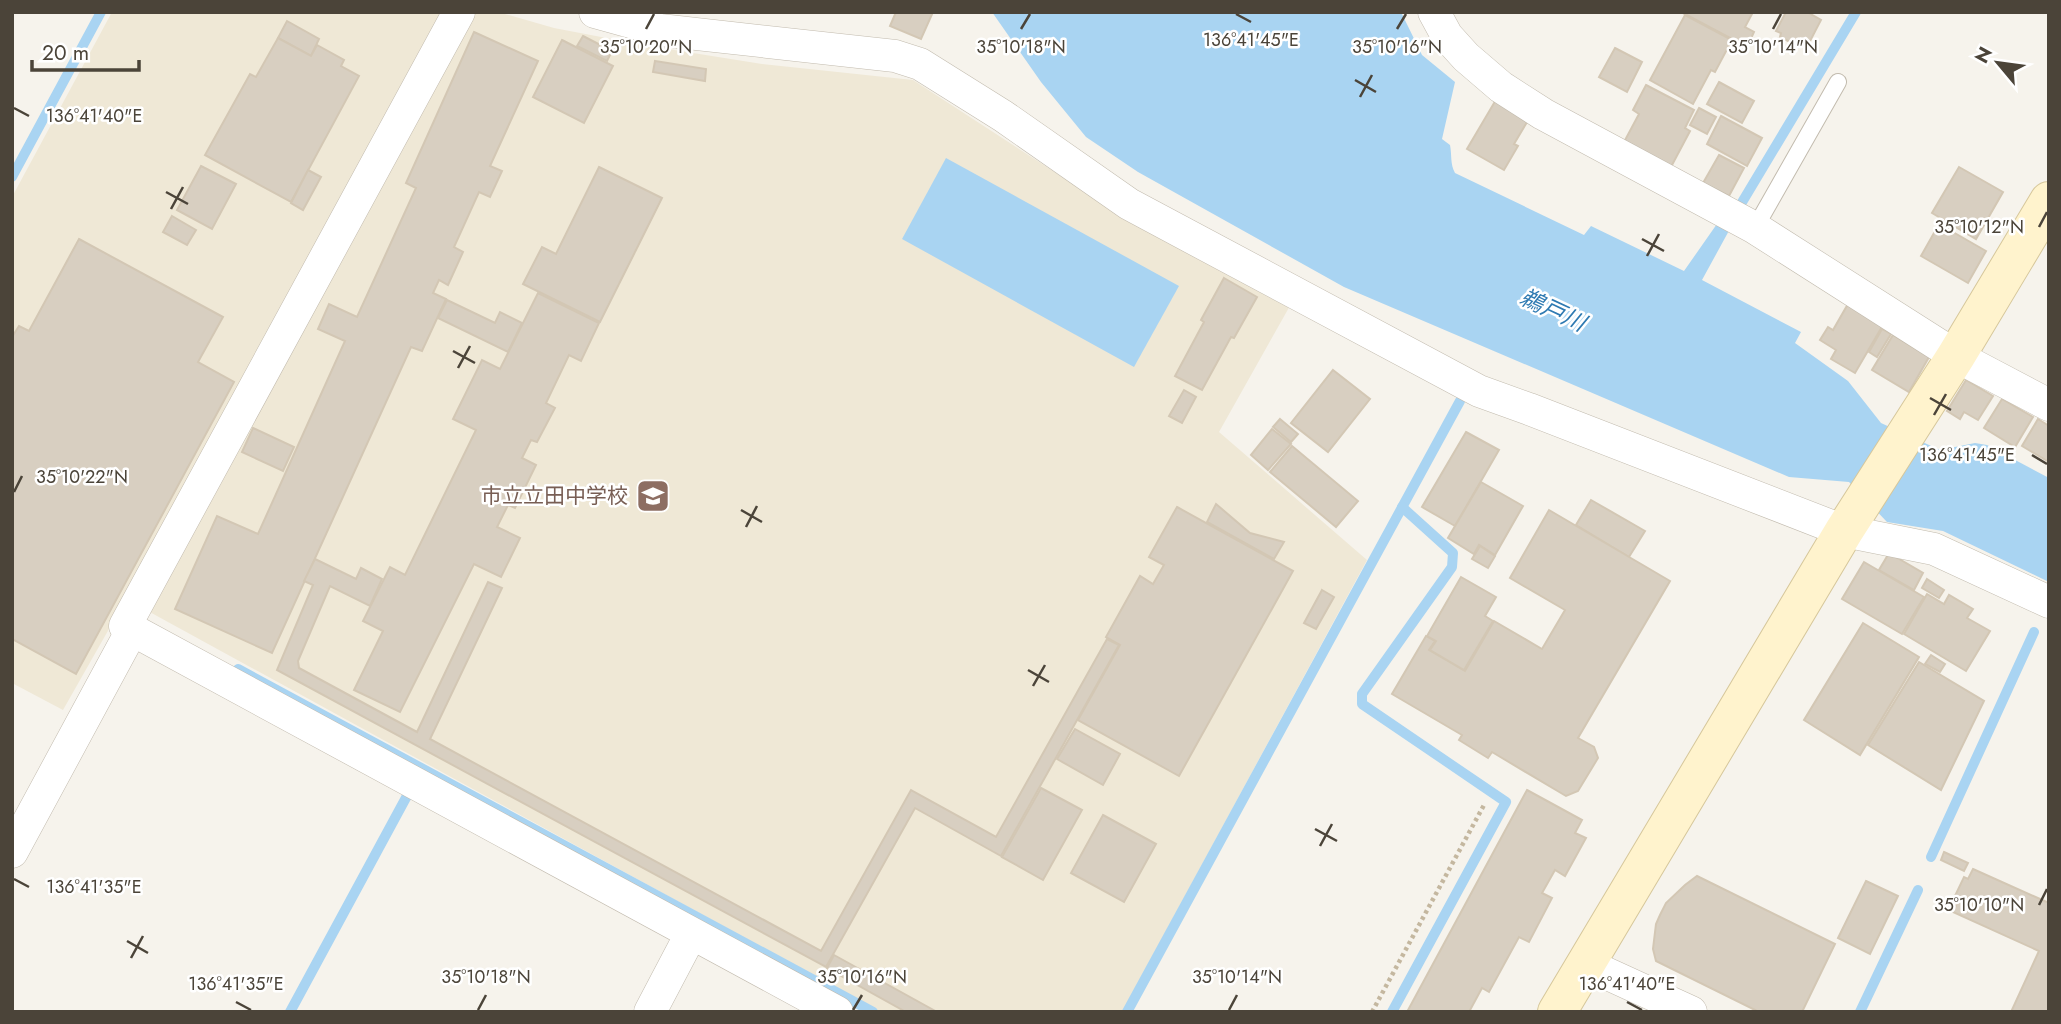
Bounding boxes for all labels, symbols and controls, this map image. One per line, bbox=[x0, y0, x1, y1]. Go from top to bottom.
text: 136°41'45"E bbox=[1203, 27, 1299, 53]
scale bar bbox=[32, 28, 138, 72]
north arrow bbox=[1963, 28, 2033, 98]
text: 35°10'20"N bbox=[600, 34, 692, 60]
text: 35°10'18"N bbox=[976, 34, 1066, 60]
text: 35°10'16"N bbox=[1352, 34, 1442, 60]
text: 35°10'14"N bbox=[1728, 34, 1818, 60]
text: 20 m bbox=[42, 38, 89, 68]
text: N bbox=[1968, 42, 1999, 68]
text: 136°41'40"E bbox=[46, 103, 142, 129]
text: 35°10'12"N bbox=[1934, 214, 2024, 240]
water label: 鵜戸川 bbox=[1515, 280, 1594, 341]
text: 136°41'45"E bbox=[1919, 442, 2015, 468]
text: 35°10'22"N bbox=[36, 464, 128, 490]
school or university icon: 市立立田中学校 bbox=[634, 477, 672, 515]
place label: 市立立田中学校 bbox=[481, 481, 628, 511]
text: 136°41'35"E bbox=[46, 874, 142, 900]
text: 35°10'10"N bbox=[1934, 892, 2024, 918]
text: 35°10'18"N bbox=[441, 964, 531, 990]
text: 35°10'16"N bbox=[817, 964, 907, 990]
text: 35°10'14"N bbox=[1192, 964, 1282, 990]
text: 136°41'35"E bbox=[188, 971, 284, 997]
text: 136°41'40"E bbox=[1579, 971, 1675, 997]

